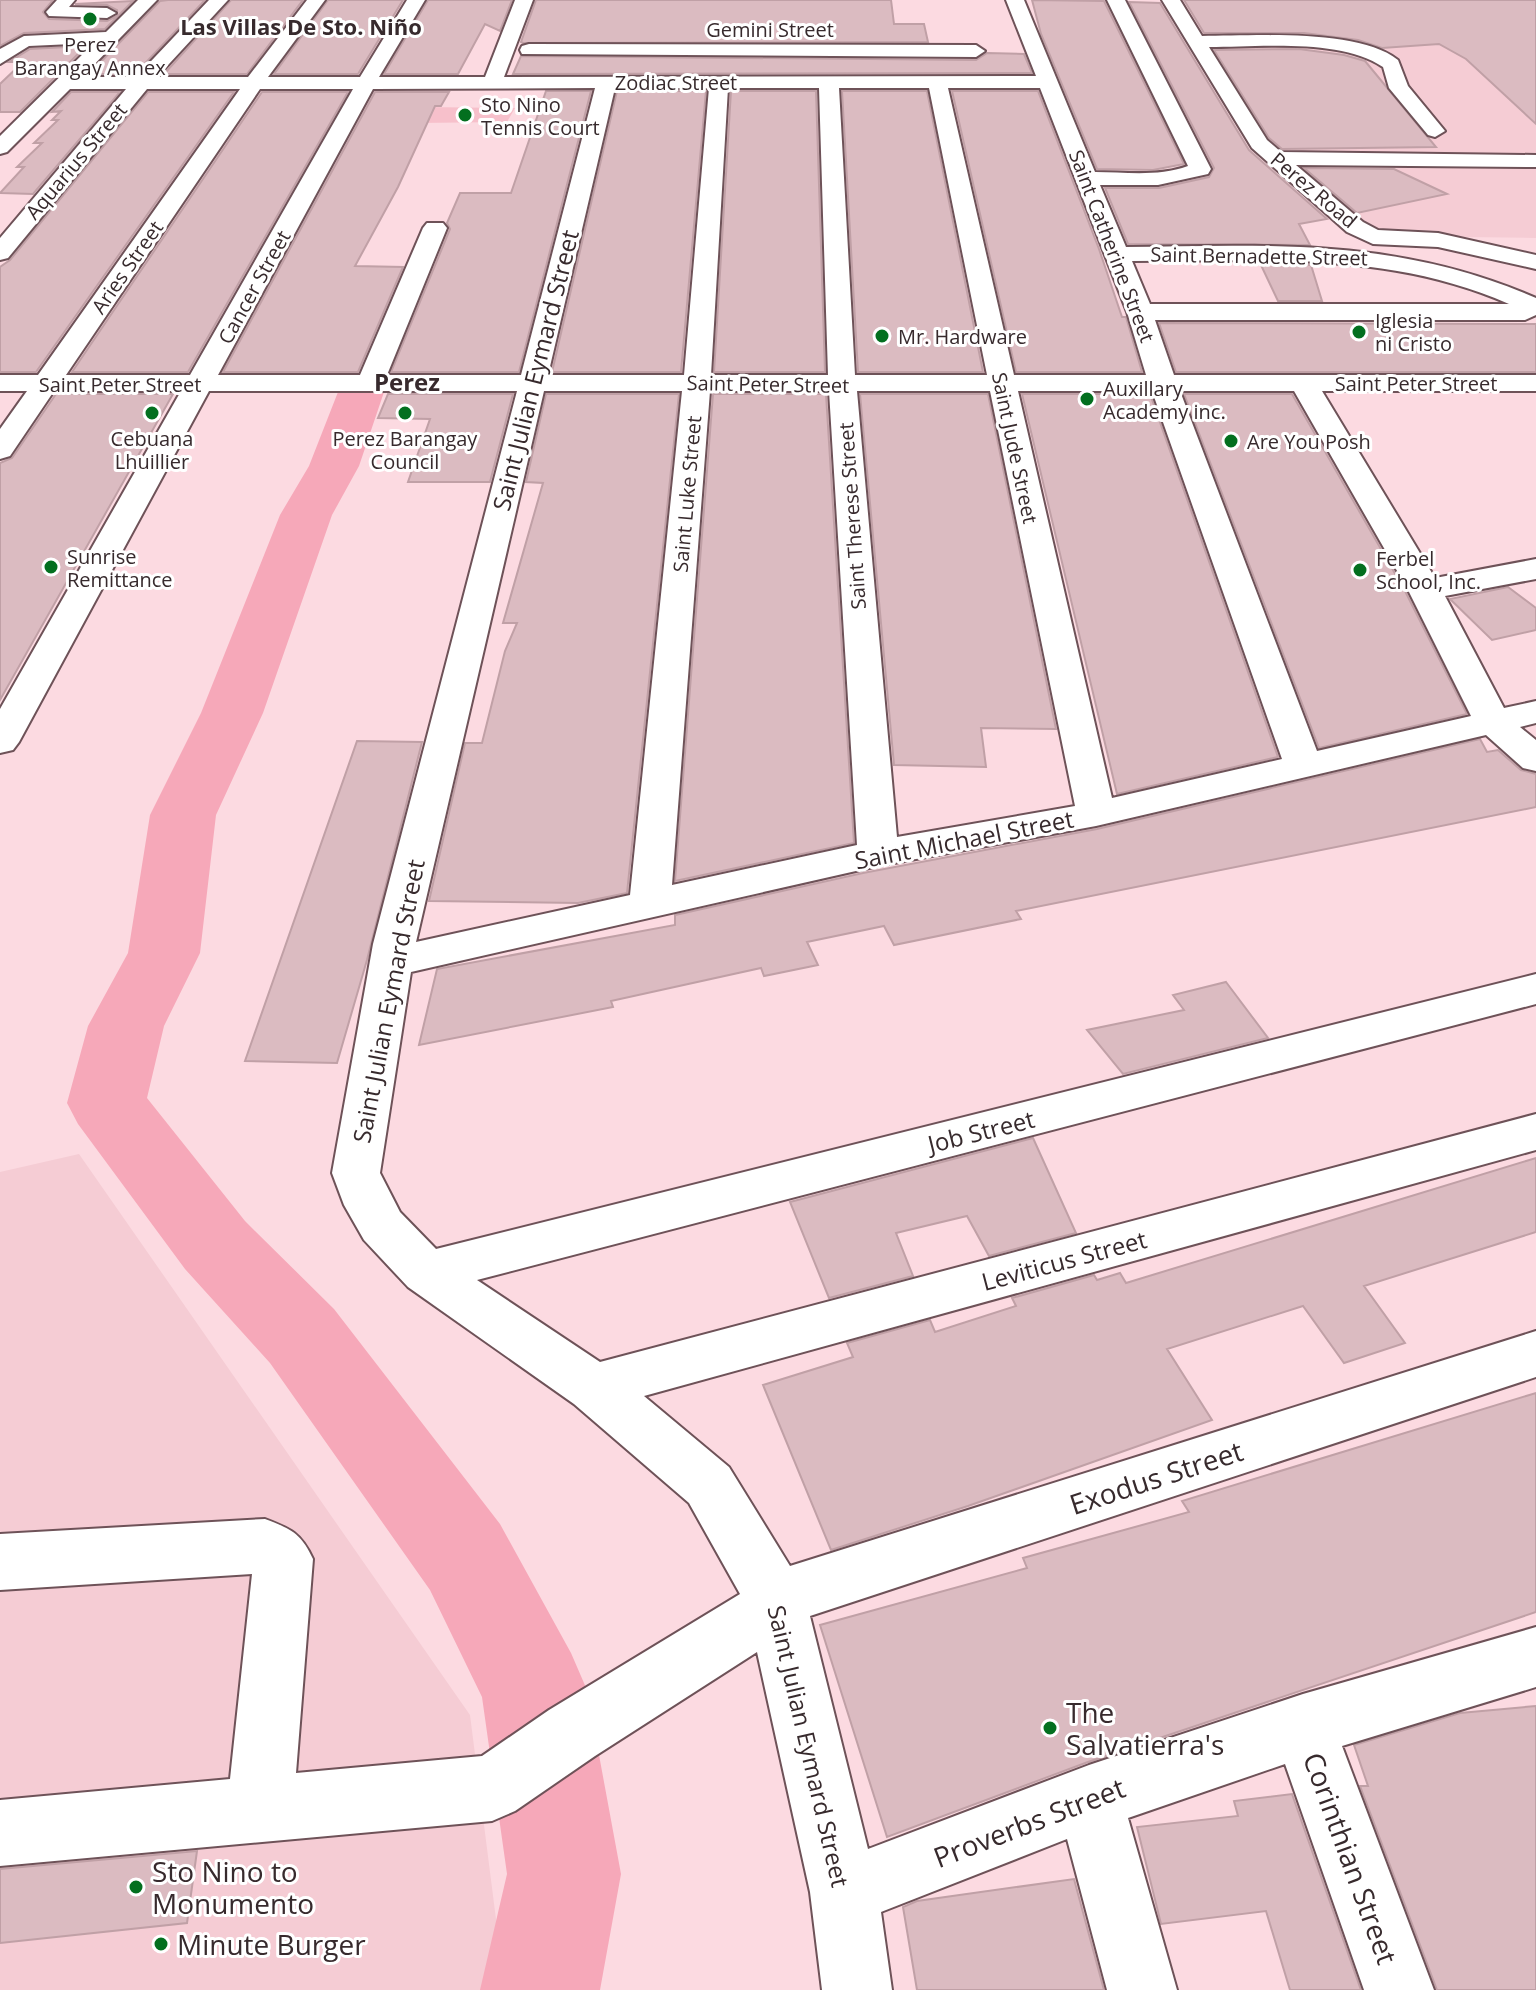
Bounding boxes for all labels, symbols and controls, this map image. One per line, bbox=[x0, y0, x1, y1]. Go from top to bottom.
marker: Perez Barangay Annex bbox=[81, 10, 99, 28]
district label: Las Villas De Sto. Niño bbox=[180, 11, 422, 41]
street label: Gemini Street bbox=[706, 16, 834, 43]
place label: Perez Barangay Annex bbox=[14, 31, 166, 81]
street label: Zodiac Street bbox=[615, 69, 737, 96]
place label: Sto Nino Tennis Court bbox=[481, 91, 600, 141]
street label: Aquarius Street bbox=[19, 97, 133, 225]
marker: Sto Nino Tennis Court bbox=[456, 106, 474, 124]
street label: Saint Catherine Street bbox=[1063, 146, 1161, 346]
street label: Perez Road bbox=[1265, 146, 1363, 234]
street label: Aries Street bbox=[85, 215, 169, 319]
street label: Cancer Street bbox=[212, 225, 296, 349]
street label: Saint Julian Eymard Street bbox=[484, 226, 586, 514]
street label: Saint Bernadette Street bbox=[1150, 241, 1368, 271]
place label: Iglesia ni Cristo bbox=[1375, 307, 1452, 357]
place label: Mr. Hardware bbox=[898, 323, 1027, 350]
marker: Iglesia ni Cristo bbox=[1350, 323, 1368, 341]
marker: Mr. Hardware bbox=[873, 327, 891, 345]
district label: Perez bbox=[374, 365, 440, 398]
street label: Saint Peter Street bbox=[686, 369, 850, 399]
street label: Saint Jude Street bbox=[986, 370, 1044, 526]
street label: Saint Peter Street bbox=[1335, 370, 1497, 397]
street label: Saint Peter Street bbox=[39, 371, 201, 398]
place label: Auxillary Academy inc. bbox=[1103, 375, 1226, 425]
marker: Auxillary Academy inc. bbox=[1078, 390, 1096, 408]
marker: Cebuana Lhuillier bbox=[143, 404, 161, 422]
marker: Perez Barangay Council bbox=[396, 404, 414, 422]
street label: Saint Luke Street bbox=[667, 415, 707, 573]
street label: Saint Therese Street bbox=[832, 422, 872, 610]
place label: Cebuana Lhuillier bbox=[111, 425, 193, 475]
place label: Perez Barangay Council bbox=[333, 425, 478, 475]
place label: Are You Posh bbox=[1247, 428, 1371, 455]
marker: Are You Posh bbox=[1222, 432, 1240, 450]
place label: Sunrise Remittance bbox=[67, 543, 173, 593]
place label: Ferbel School, Inc. bbox=[1376, 545, 1481, 595]
marker: Sunrise Remittance bbox=[42, 558, 60, 576]
marker: Ferbel School, Inc. bbox=[1351, 561, 1369, 579]
street label: Saint Michael Street bbox=[852, 802, 1076, 876]
street label: Saint Julian Eymard Street bbox=[344, 856, 432, 1146]
street label: Job Street bbox=[922, 1102, 1038, 1161]
street label: Leviticus Street bbox=[978, 1222, 1150, 1298]
street label: Exodus Street bbox=[1064, 1431, 1248, 1523]
street label: Saint Julian Eymard Street bbox=[760, 1602, 858, 1890]
place label: The Salvatierra's bbox=[1066, 1693, 1224, 1763]
marker: The Salvatierra's bbox=[1041, 1719, 1059, 1737]
street label: Corinthian Street bbox=[1295, 1747, 1407, 1969]
street label: Proverbs Street bbox=[928, 1768, 1130, 1876]
place label: Sto Nino to Monumento bbox=[152, 1852, 314, 1922]
marker: Sto Nino to Monumento bbox=[127, 1878, 145, 1896]
place label: Minute Burger bbox=[177, 1925, 366, 1963]
marker: Minute Burger bbox=[152, 1935, 170, 1953]

